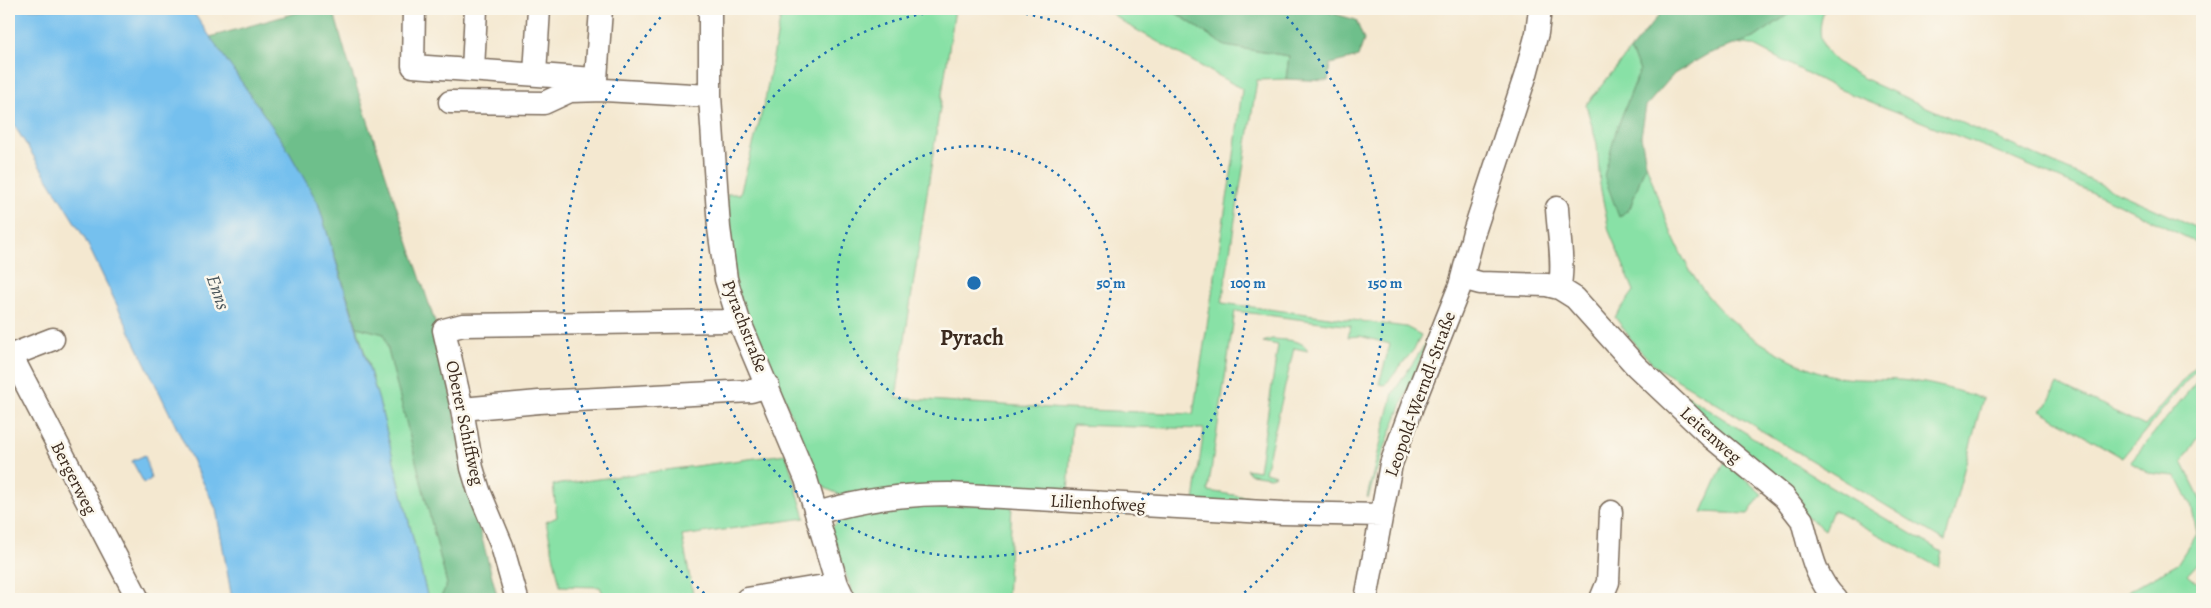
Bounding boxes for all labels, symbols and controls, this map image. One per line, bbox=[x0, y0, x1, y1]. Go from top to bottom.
water label: Enns bbox=[200, 271, 236, 314]
text: 50 m bbox=[1096, 273, 1126, 293]
text: 100 m bbox=[1230, 273, 1266, 293]
text: 150 m bbox=[1368, 273, 1403, 293]
centre of rings bbox=[965, 274, 983, 292]
street label: Pyrachstraße bbox=[716, 276, 774, 376]
street label: Leopold-Werndl-Straße bbox=[1379, 308, 1461, 480]
district label: Pyrach bbox=[940, 323, 1004, 353]
street label: Oberer Schiffweg bbox=[440, 358, 490, 488]
street label: Leitenweg bbox=[1675, 401, 1747, 469]
street label: Bergerweg bbox=[45, 437, 103, 519]
street label: Lilienhofweg bbox=[1050, 489, 1146, 517]

